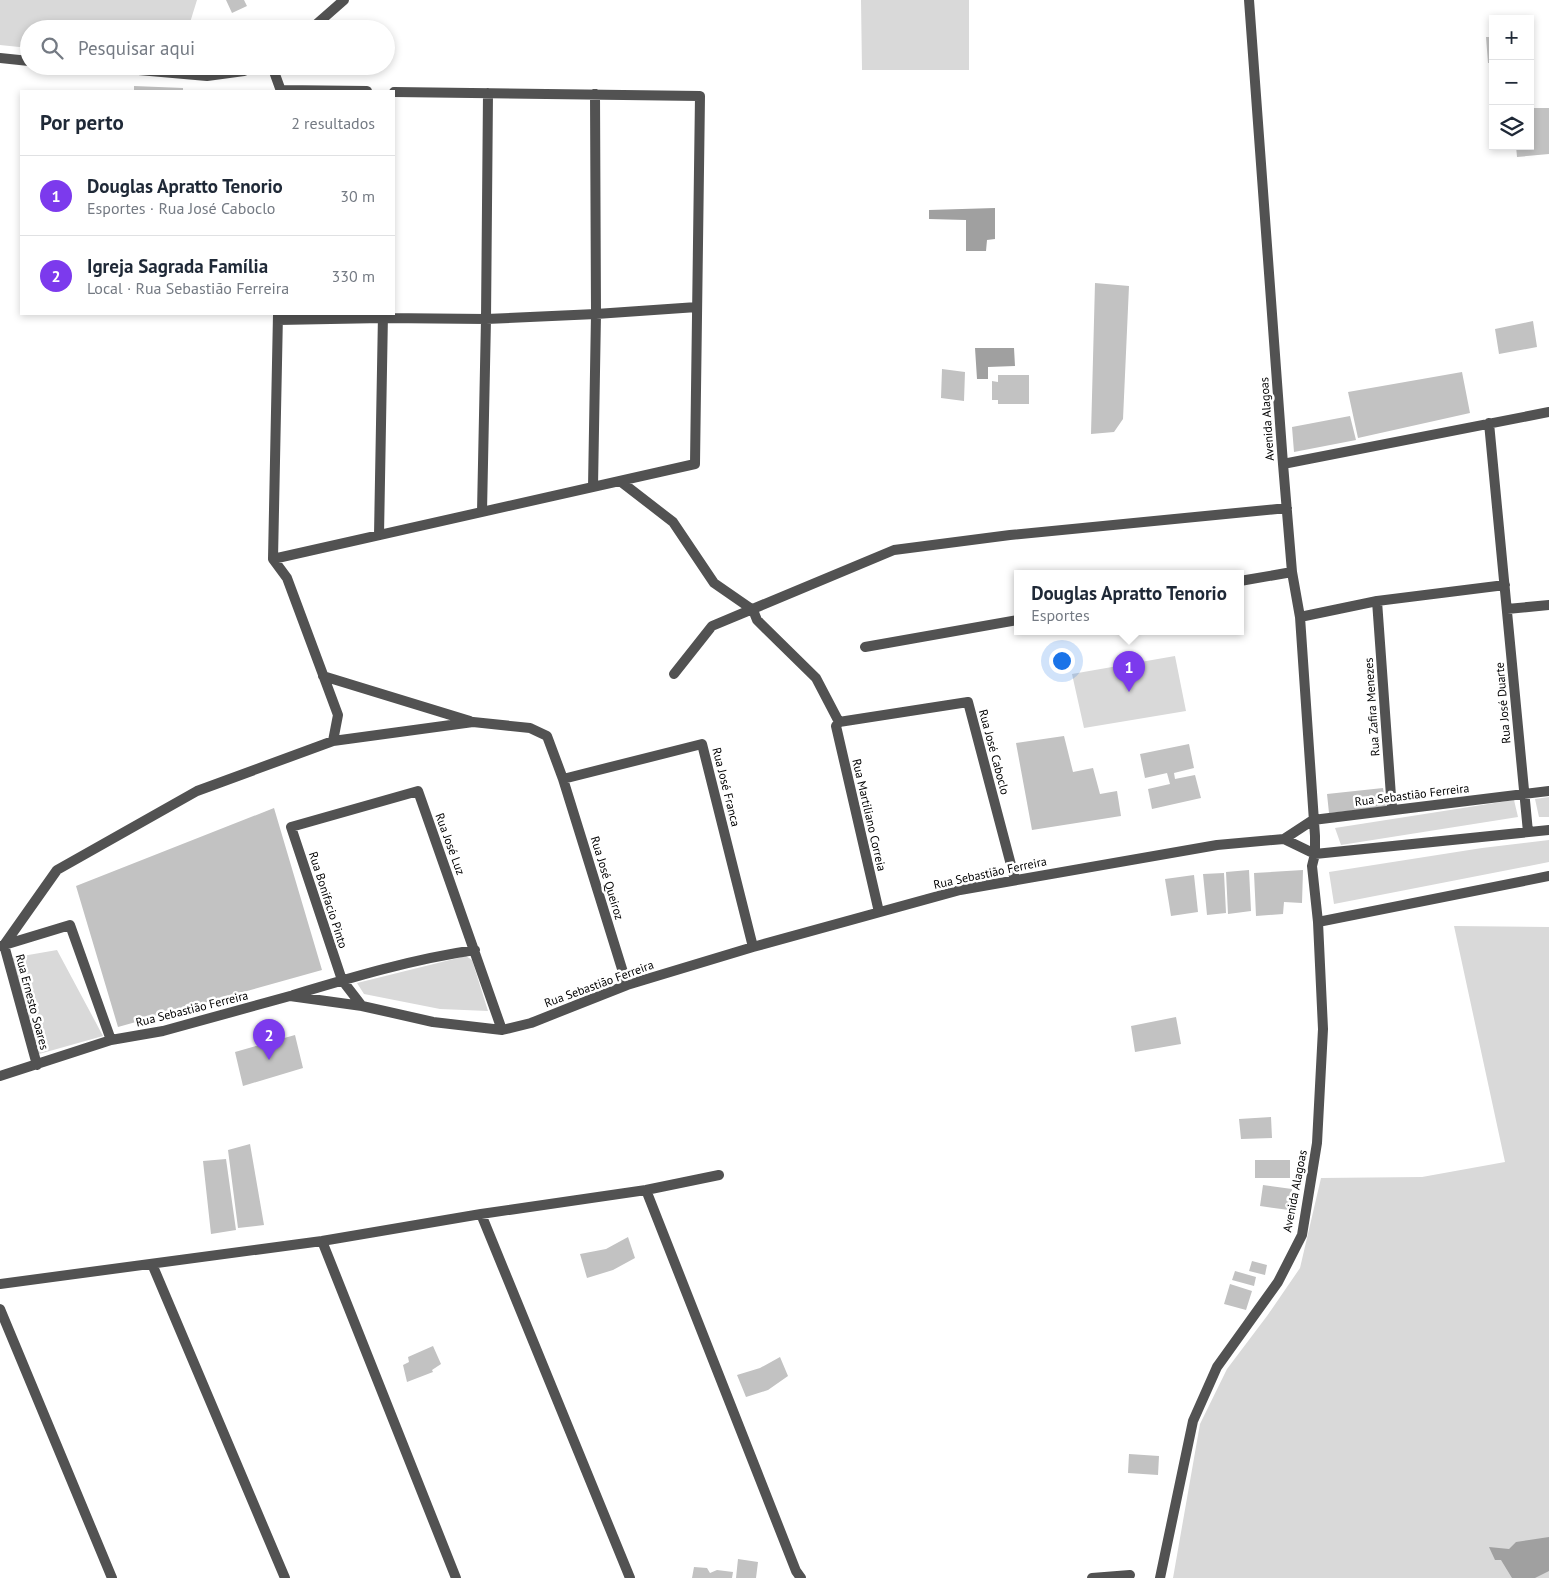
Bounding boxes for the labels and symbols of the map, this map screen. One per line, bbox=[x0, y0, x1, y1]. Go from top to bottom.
street label: Avenida Alagoas bbox=[1256, 377, 1277, 461]
your location bbox=[1049, 648, 1075, 674]
pin: 1 bbox=[1113, 651, 1145, 692]
street label: Rua Zafira Menezes bbox=[1361, 657, 1382, 757]
street label: Rua José Duarte bbox=[1491, 662, 1514, 744]
street label: Rua José Caboclo bbox=[976, 708, 1013, 796]
street label: Rua José Franca bbox=[709, 746, 744, 828]
street label: Rua Martiliano Correia bbox=[849, 757, 890, 873]
street label: Rua Sebastião Ferreira bbox=[1354, 780, 1470, 809]
street label: Rua José Luz bbox=[432, 811, 469, 877]
street label: Rua José Queiroz bbox=[588, 834, 627, 921]
street label: Rua Bonifacio Pinto bbox=[306, 850, 351, 950]
street label: Rua Sebastião Ferreira bbox=[932, 853, 1048, 892]
street label: Rua Ernesto Soares bbox=[12, 952, 52, 1051]
street label: Rua Sebastião Ferreira bbox=[542, 957, 656, 1010]
street label: Rua Sebastião Ferreira bbox=[134, 987, 250, 1030]
pin: 2 bbox=[253, 1019, 285, 1060]
street label: Avenida Alagoas bbox=[1279, 1148, 1310, 1233]

